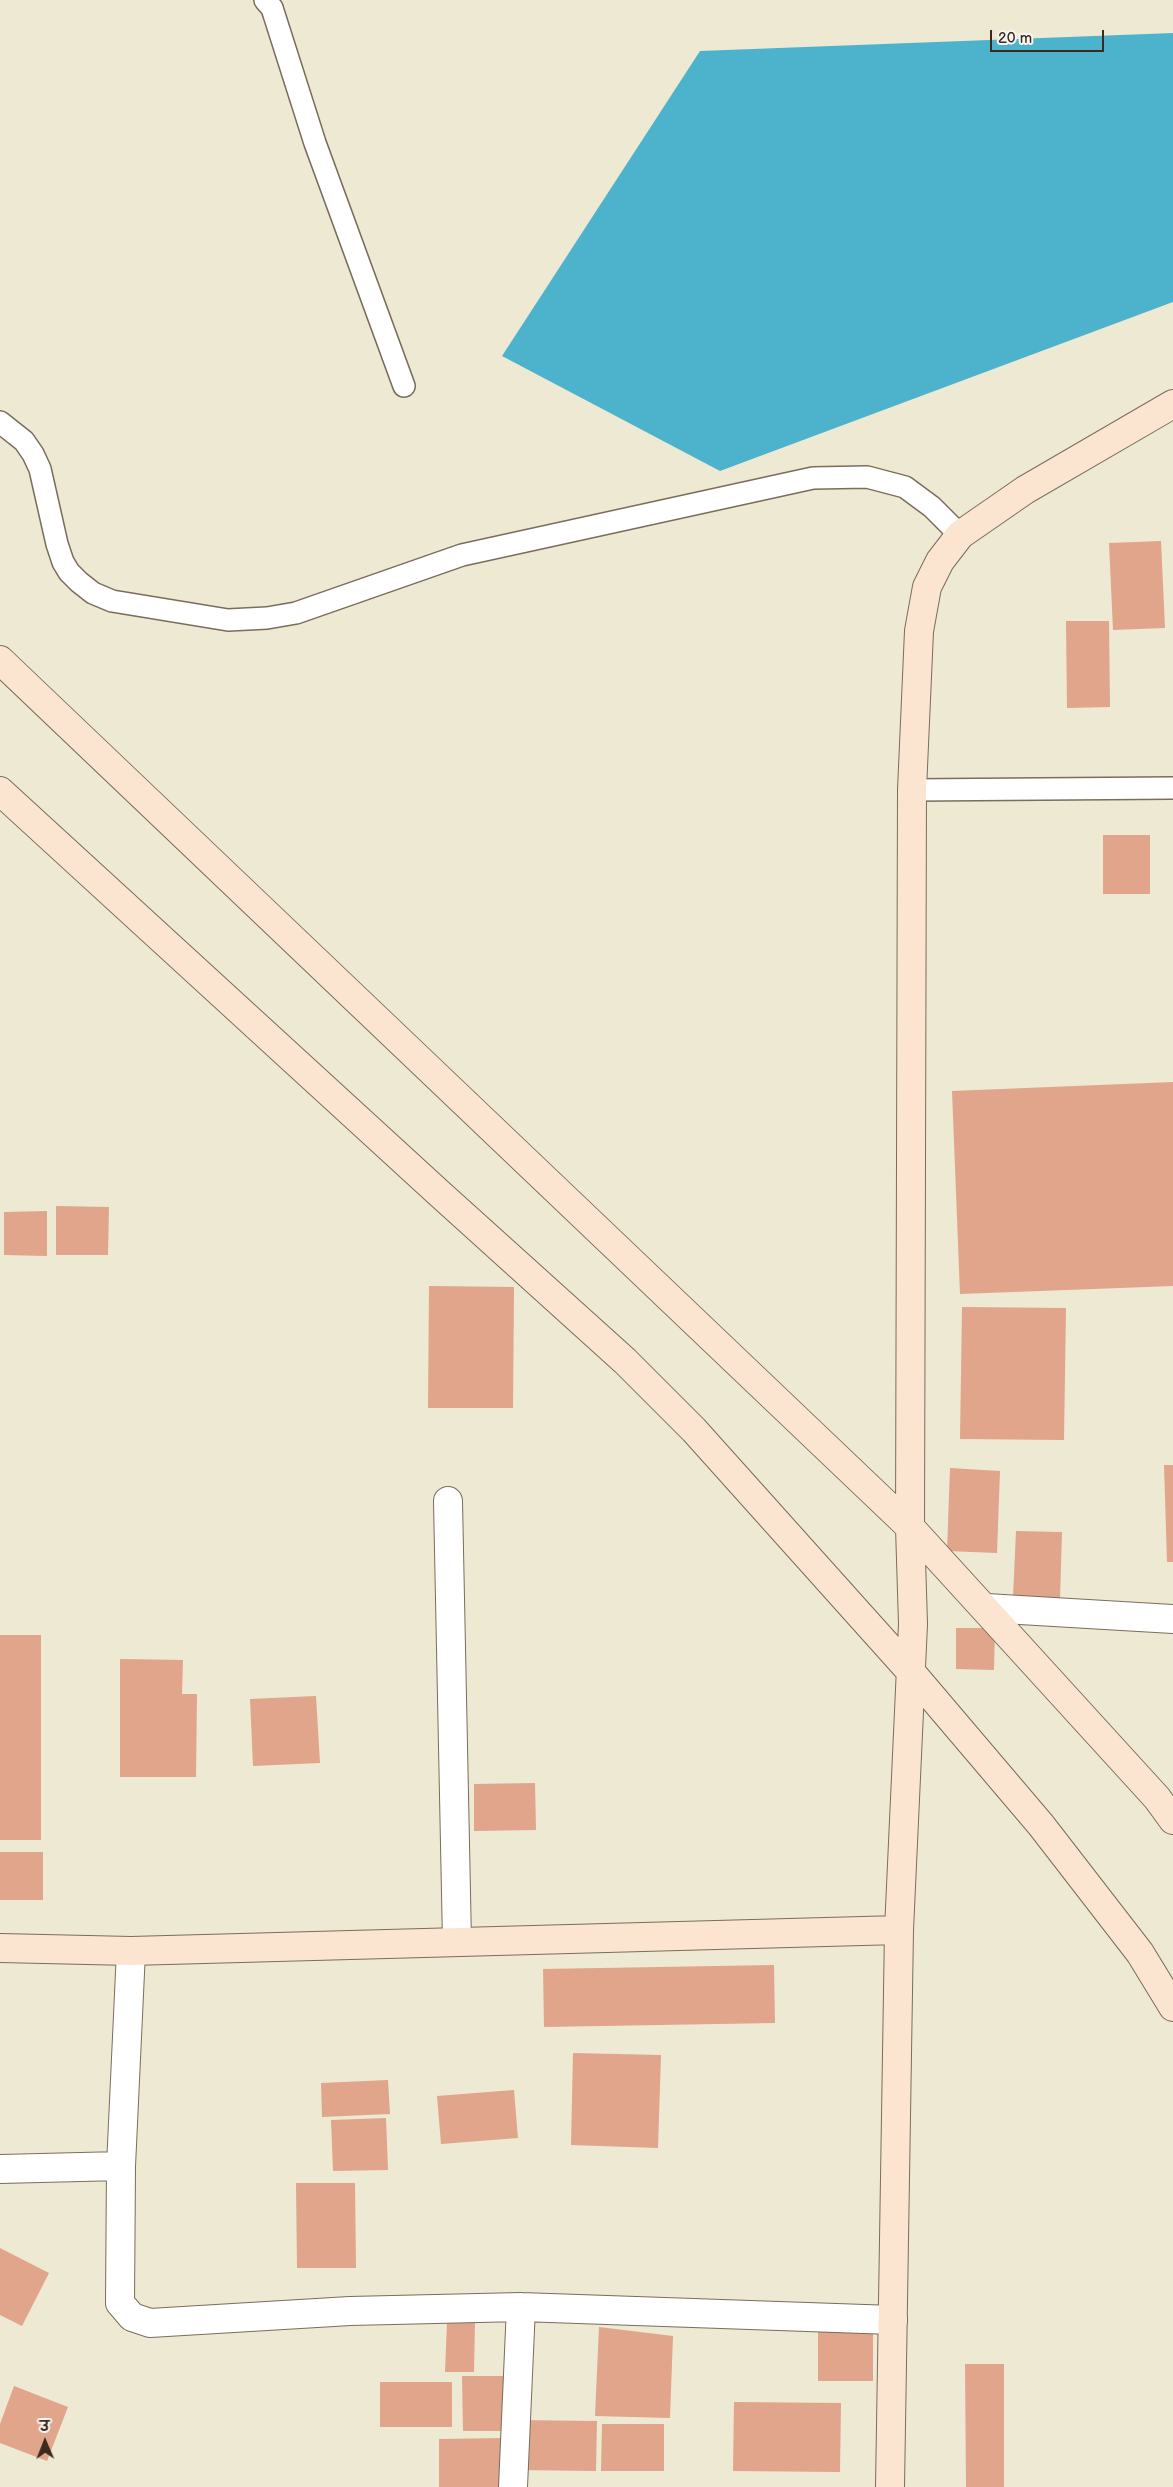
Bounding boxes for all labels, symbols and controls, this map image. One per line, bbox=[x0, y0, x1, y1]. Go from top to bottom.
scale bar bbox=[993, 20, 1107, 52]
text: 20 m bbox=[998, 29, 1032, 48]
north arrow bbox=[20, 2417, 70, 2467]
text: उ bbox=[40, 2418, 50, 2435]

